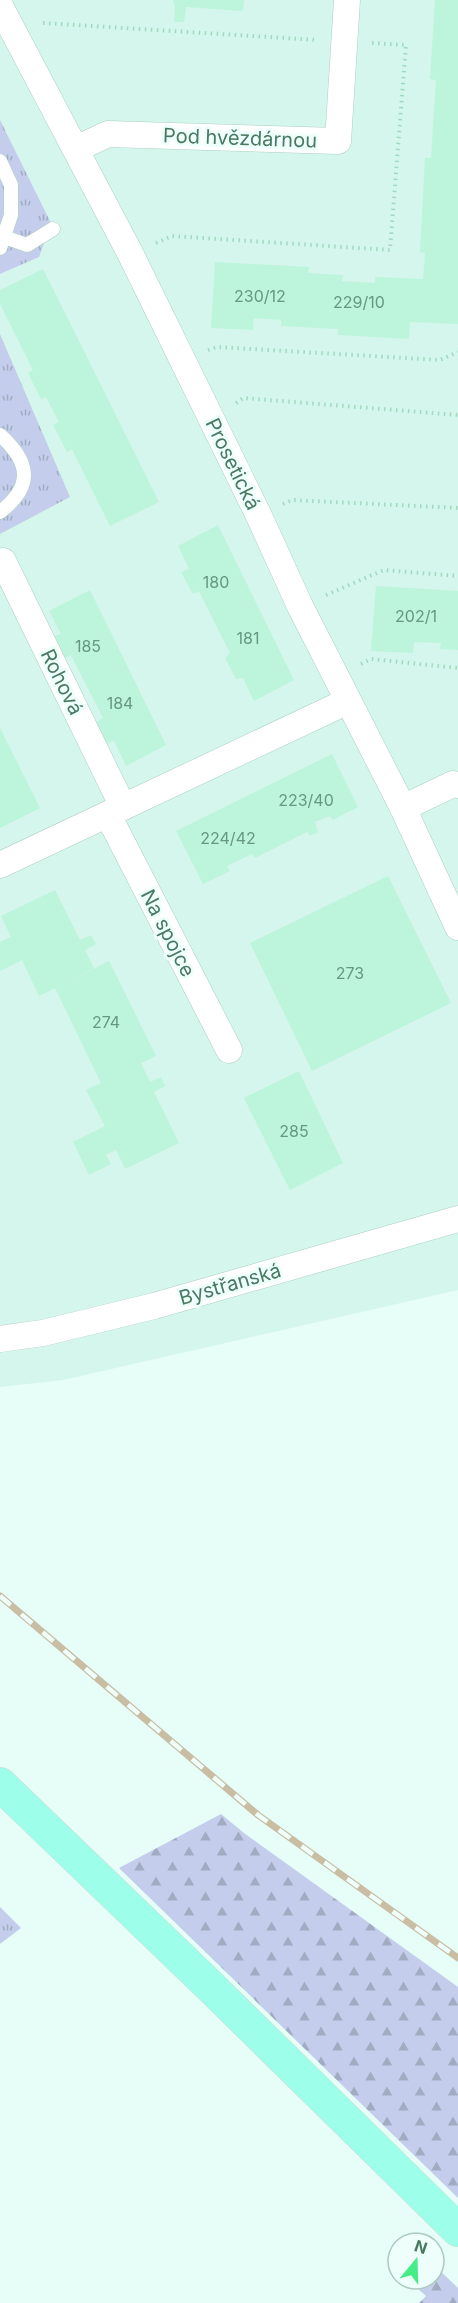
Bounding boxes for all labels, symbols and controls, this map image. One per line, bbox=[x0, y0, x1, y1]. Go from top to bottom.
street label: Pod hvězdárnou bbox=[163, 123, 317, 153]
house number: 230/12 bbox=[234, 286, 286, 306]
house number: 229/10 bbox=[333, 292, 385, 312]
street label: Prosetická bbox=[200, 414, 266, 514]
house number: 180 bbox=[203, 572, 229, 592]
house number: 202/1 bbox=[395, 606, 437, 626]
house number: 181 bbox=[237, 628, 259, 648]
house number: 185 bbox=[75, 636, 101, 656]
street label: Rohová bbox=[36, 645, 88, 719]
house number: 184 bbox=[107, 693, 133, 713]
house number: 223/40 bbox=[278, 790, 334, 810]
house number: 224/42 bbox=[200, 828, 256, 848]
street label: Na spojce bbox=[136, 885, 200, 981]
house number: 273 bbox=[336, 963, 364, 983]
house number: 274 bbox=[92, 1012, 120, 1032]
house number: 285 bbox=[279, 1121, 309, 1141]
street label: Bystřanská bbox=[176, 1258, 284, 1310]
north arrow bbox=[386, 2231, 446, 2291]
text: N bbox=[412, 2235, 430, 2258]

